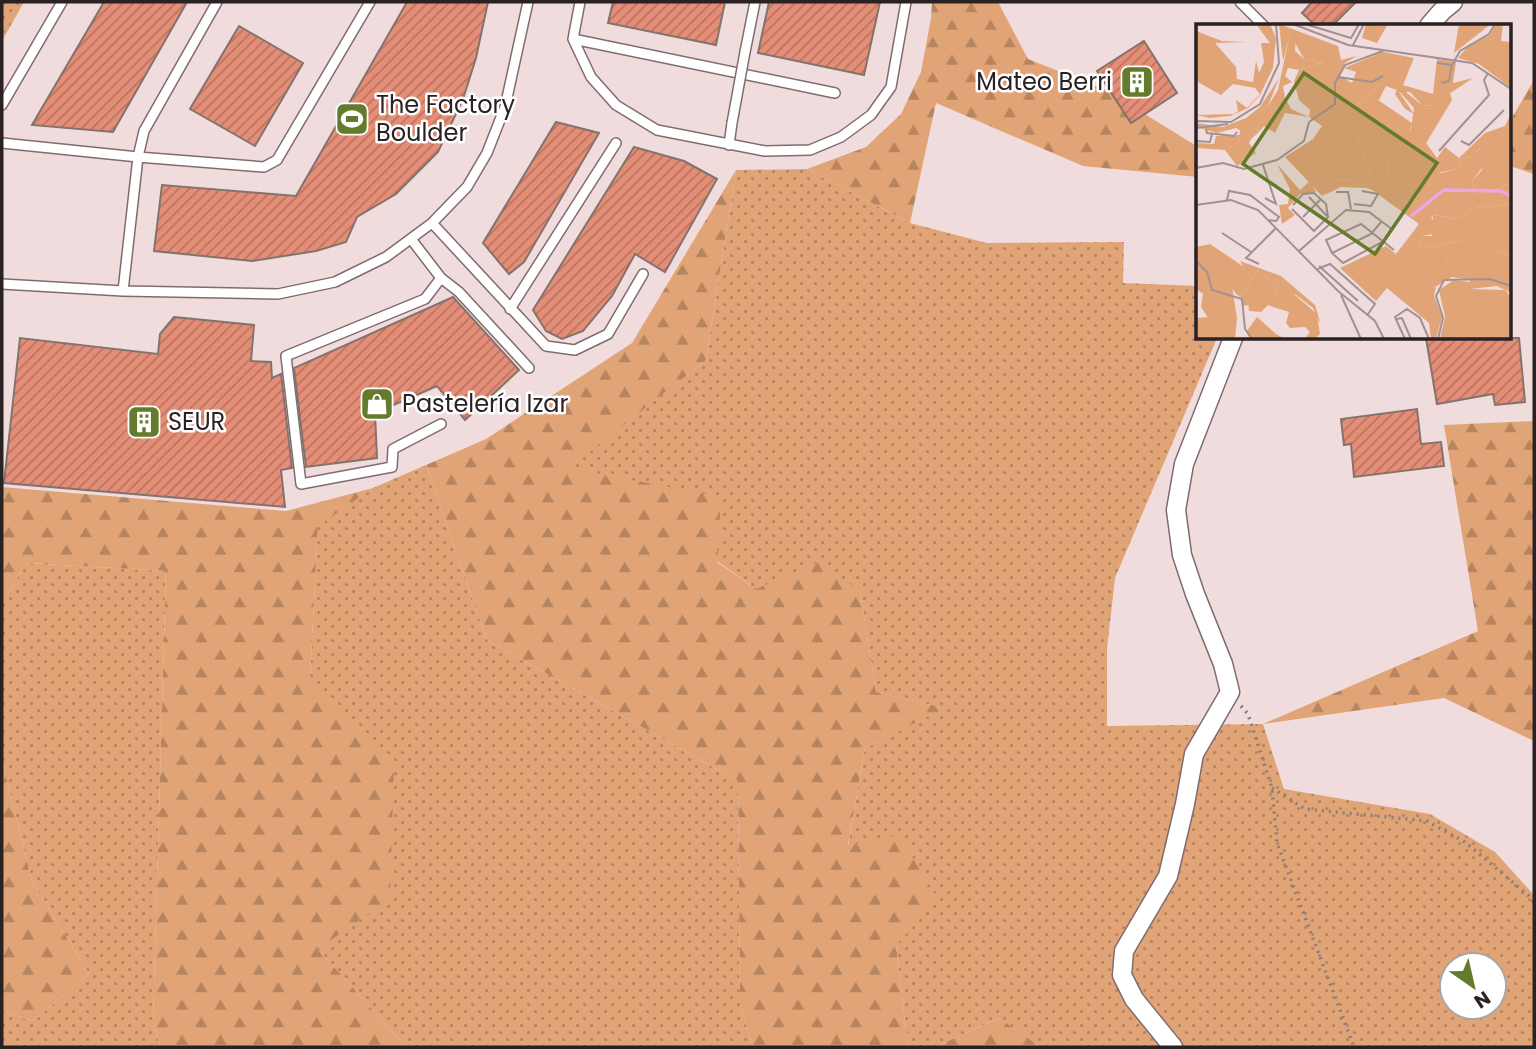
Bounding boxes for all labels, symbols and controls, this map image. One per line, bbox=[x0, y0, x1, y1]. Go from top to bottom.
inset map bbox=[1196, 24, 1512, 340]
building icon: Mateo Berri bbox=[1118, 63, 1156, 101]
place label: Mateo Berri bbox=[976, 65, 1112, 98]
place label: The Factory Boulder bbox=[376, 88, 516, 149]
sports icon: The Factory Boulder bbox=[333, 100, 371, 138]
shop icon: Pastelería Izar bbox=[358, 385, 396, 423]
place label: Pastelería Izar bbox=[402, 387, 569, 420]
building icon: SEUR bbox=[125, 403, 163, 441]
place label: SEUR bbox=[168, 405, 225, 438]
north arrow bbox=[1438, 951, 1508, 1021]
text: N bbox=[1469, 984, 1496, 1015]

